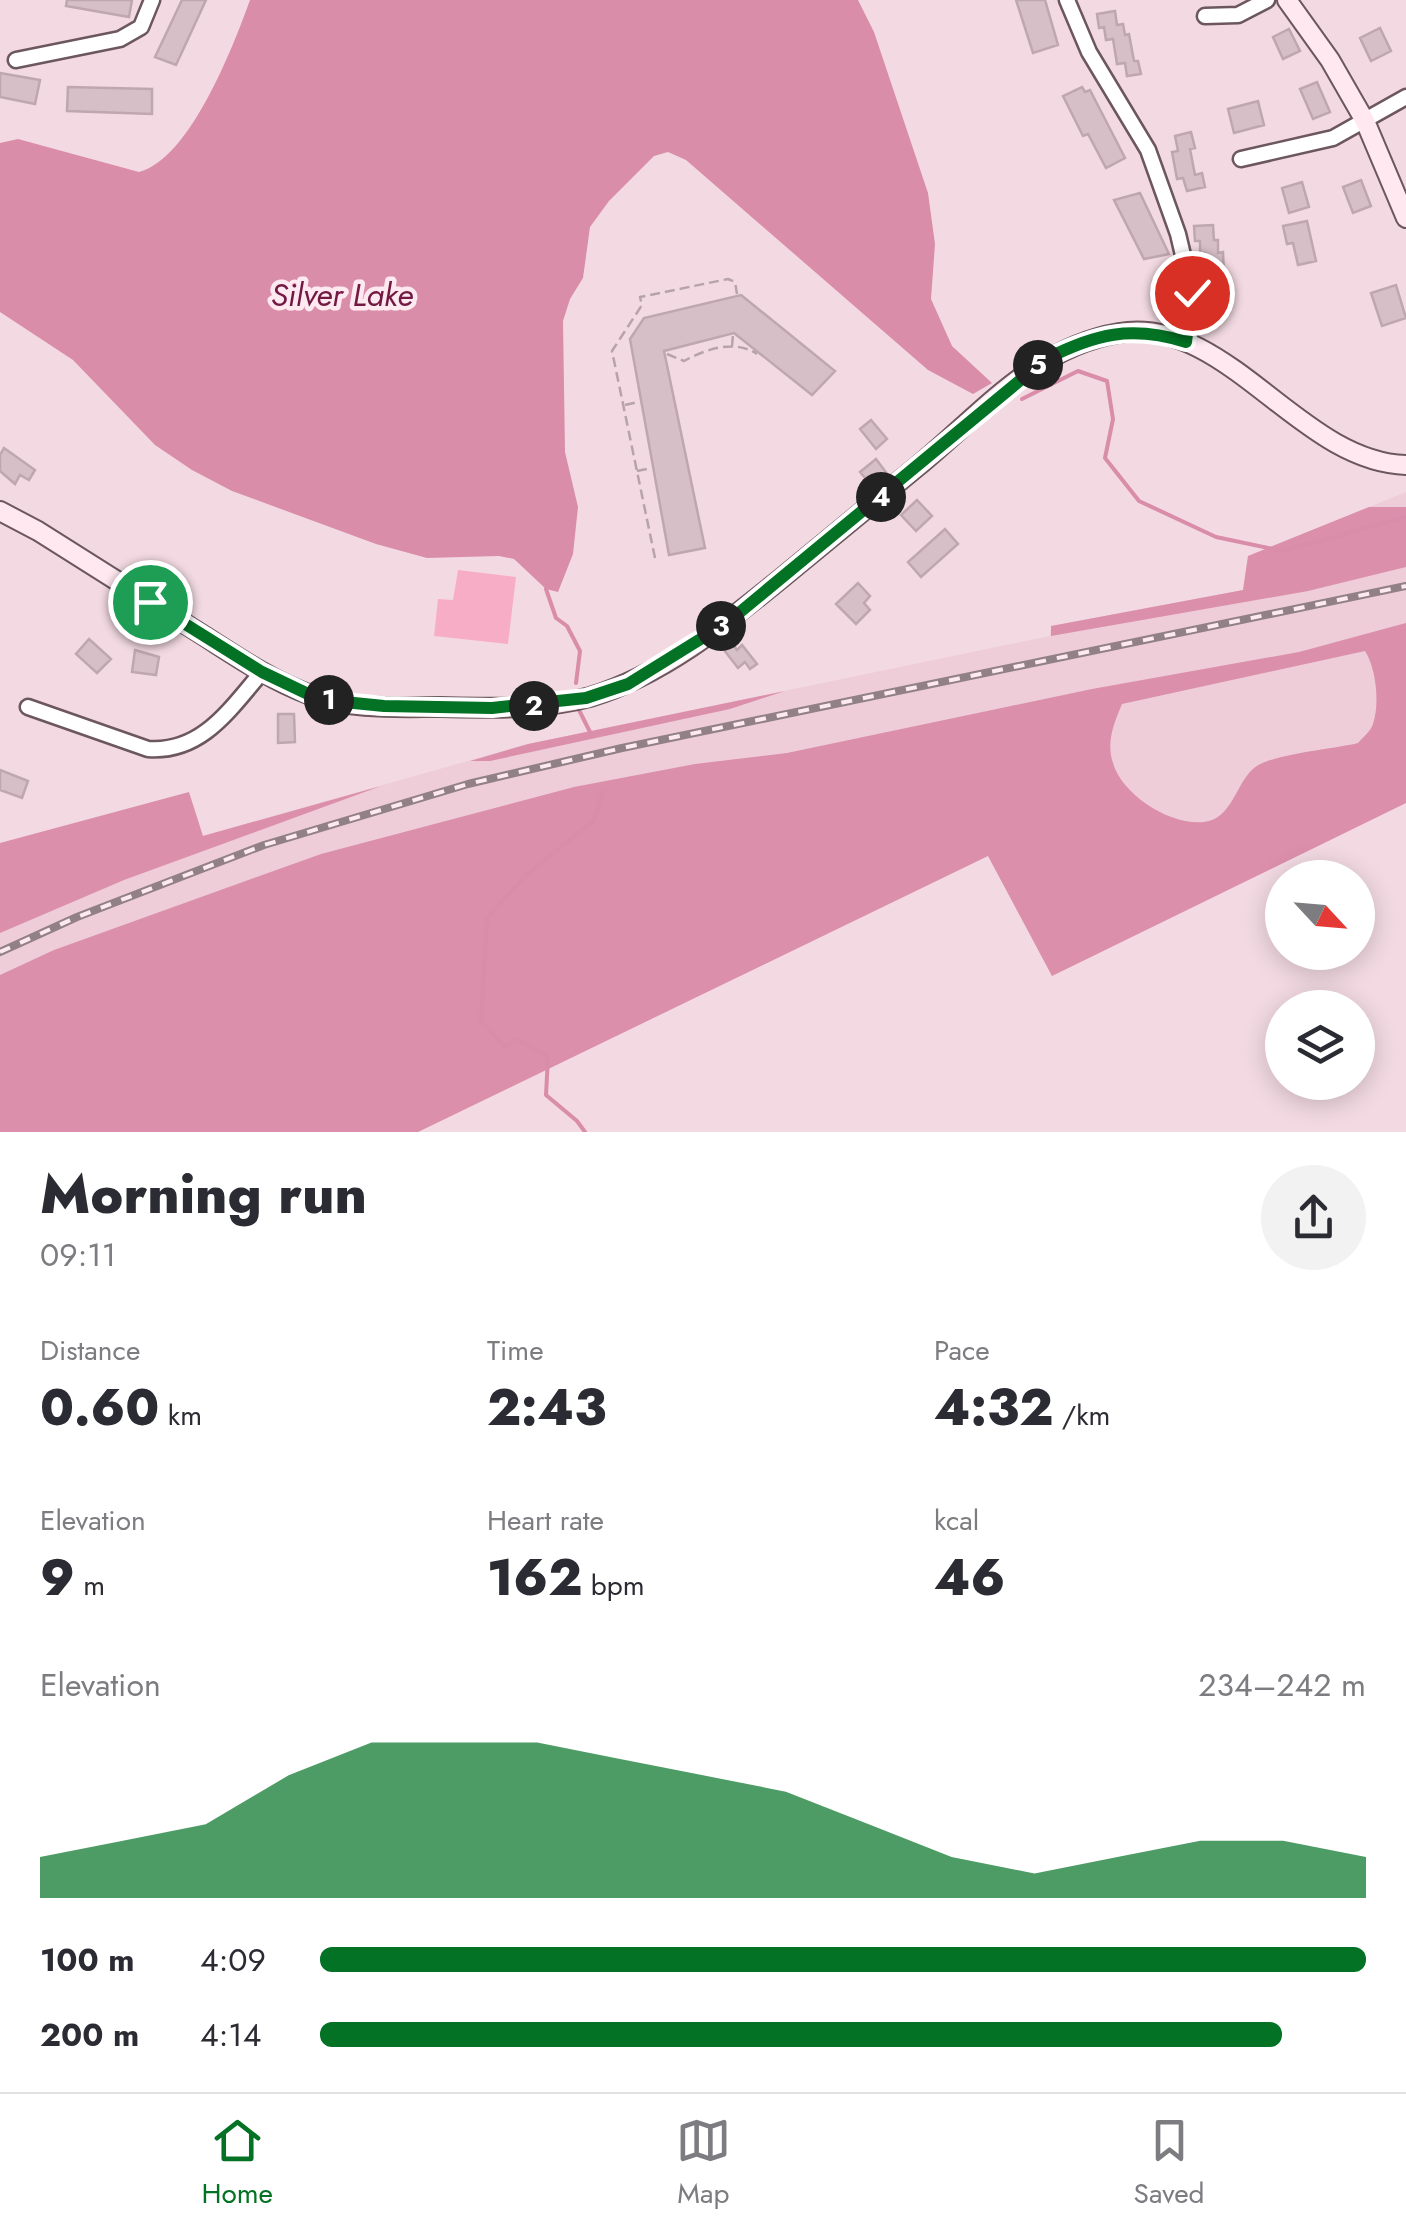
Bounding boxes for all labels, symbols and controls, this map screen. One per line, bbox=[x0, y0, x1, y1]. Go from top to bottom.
pin bbox=[1150, 251, 1235, 336]
icon: check bbox=[1165, 266, 1220, 321]
water label: Silver Lake bbox=[271, 272, 413, 318]
pin: 5 bbox=[1013, 340, 1063, 390]
text: 5 bbox=[1029, 344, 1047, 385]
pin: 4 bbox=[856, 472, 906, 522]
text: 4 bbox=[871, 476, 891, 517]
pin bbox=[108, 560, 193, 645]
icon: arrive bbox=[123, 575, 178, 630]
pin: 3 bbox=[696, 601, 746, 651]
text: 3 bbox=[712, 605, 730, 646]
pin: 1 bbox=[304, 675, 354, 725]
text: 1 bbox=[322, 679, 336, 720]
pin: 2 bbox=[509, 681, 559, 731]
text: 2 bbox=[525, 685, 543, 726]
north arrow bbox=[1265, 860, 1375, 970]
map controls bbox=[1265, 860, 1375, 1100]
button: layers bbox=[1265, 990, 1375, 1100]
text: Morning run bbox=[40, 1154, 367, 1234]
button: share bbox=[1261, 1165, 1366, 1270]
text: 09:11 bbox=[40, 1232, 116, 1278]
text: Distance bbox=[40, 1330, 140, 1371]
text: Time bbox=[487, 1330, 544, 1371]
text: Pace bbox=[934, 1330, 990, 1371]
text: 0.60 bbox=[40, 1371, 159, 1444]
text: 2:43 bbox=[487, 1371, 606, 1444]
text: 4:32 bbox=[934, 1371, 1053, 1444]
text: km bbox=[159, 1395, 202, 1436]
text: /km bbox=[1053, 1395, 1110, 1436]
text: Elevation bbox=[40, 1500, 146, 1541]
text: Heart rate bbox=[487, 1500, 604, 1541]
text: kcal bbox=[934, 1500, 979, 1541]
text: 9 bbox=[40, 1541, 75, 1614]
text: 162 bbox=[487, 1541, 582, 1614]
text: 46 bbox=[934, 1541, 1005, 1614]
text: m bbox=[75, 1565, 105, 1606]
text: bpm bbox=[582, 1565, 644, 1606]
text: Elevation bbox=[40, 1662, 161, 1708]
text: 234–242 m bbox=[1198, 1662, 1366, 1708]
text: 100 m bbox=[40, 1937, 135, 1983]
text: 4:09 bbox=[200, 1937, 266, 1983]
text: 200 m bbox=[40, 2012, 139, 2058]
text: 4:14 bbox=[200, 2012, 261, 2058]
tab: Home bbox=[201, 2113, 273, 2214]
tab: Map bbox=[676, 2113, 731, 2214]
tab: Saved bbox=[1134, 2113, 1205, 2214]

